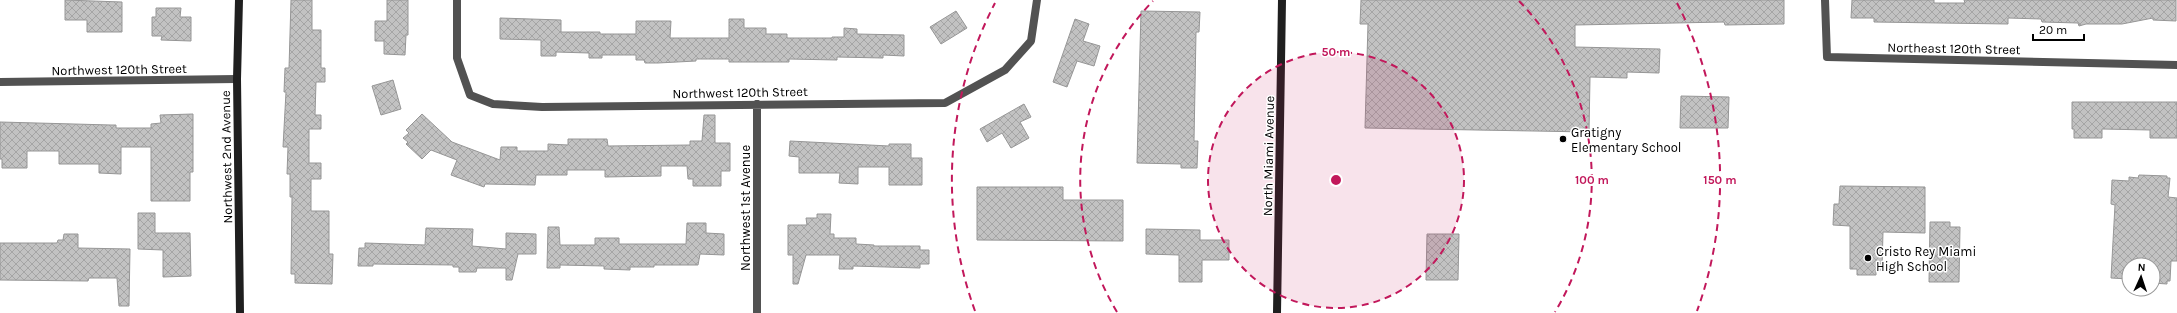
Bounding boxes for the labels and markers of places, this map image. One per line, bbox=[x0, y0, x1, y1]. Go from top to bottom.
place label: Gratigny Elementary School bbox=[1571, 125, 1681, 155]
marker: Gratigny Elementary School bbox=[1558, 134, 1568, 144]
centre of rings bbox=[1329, 173, 1343, 187]
place label: Cristo Rey Miami High School bbox=[1876, 244, 1976, 274]
marker: Cristo Rey Miami High School bbox=[1863, 253, 1873, 263]

